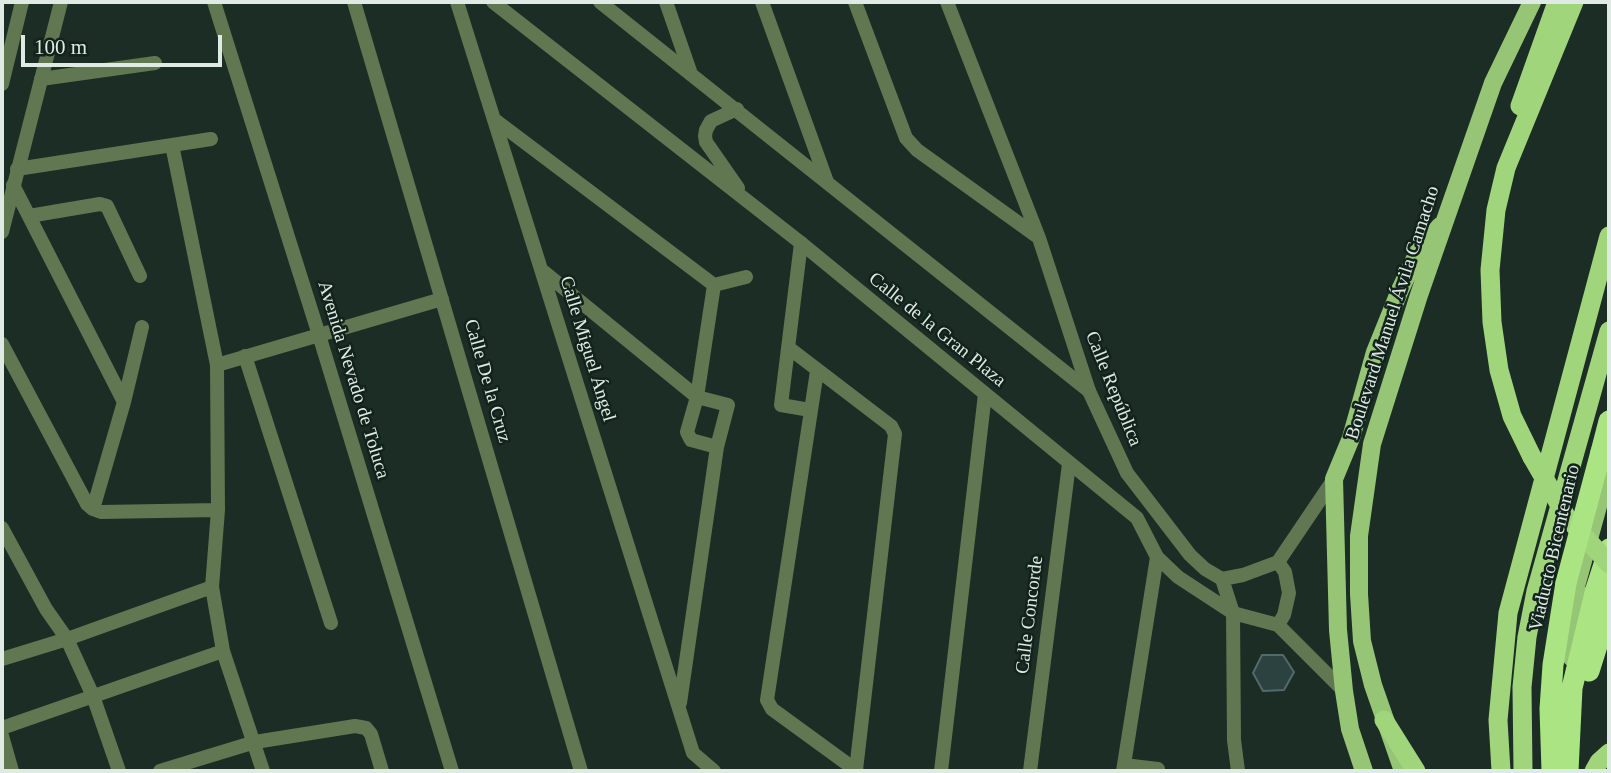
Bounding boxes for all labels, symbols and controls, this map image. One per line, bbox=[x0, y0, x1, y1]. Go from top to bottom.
scale bar bbox=[24, 21, 226, 65]
text: 100 m bbox=[34, 35, 87, 59]
street label: Boulevard Manuel Ávila Camacho bbox=[1341, 183, 1445, 443]
street label: Calle de la Gran Plaza bbox=[864, 268, 1010, 392]
street label: Calle Miguel Ángel bbox=[554, 274, 620, 424]
street label: Avenida Nevado de Toluca bbox=[312, 278, 394, 482]
street label: Calle De la Cruz bbox=[459, 317, 515, 445]
street label: Calle República bbox=[1080, 328, 1146, 450]
street label: Viaducto Bicentenario bbox=[1525, 462, 1585, 634]
street label: Calle Concorde bbox=[1011, 555, 1049, 675]

